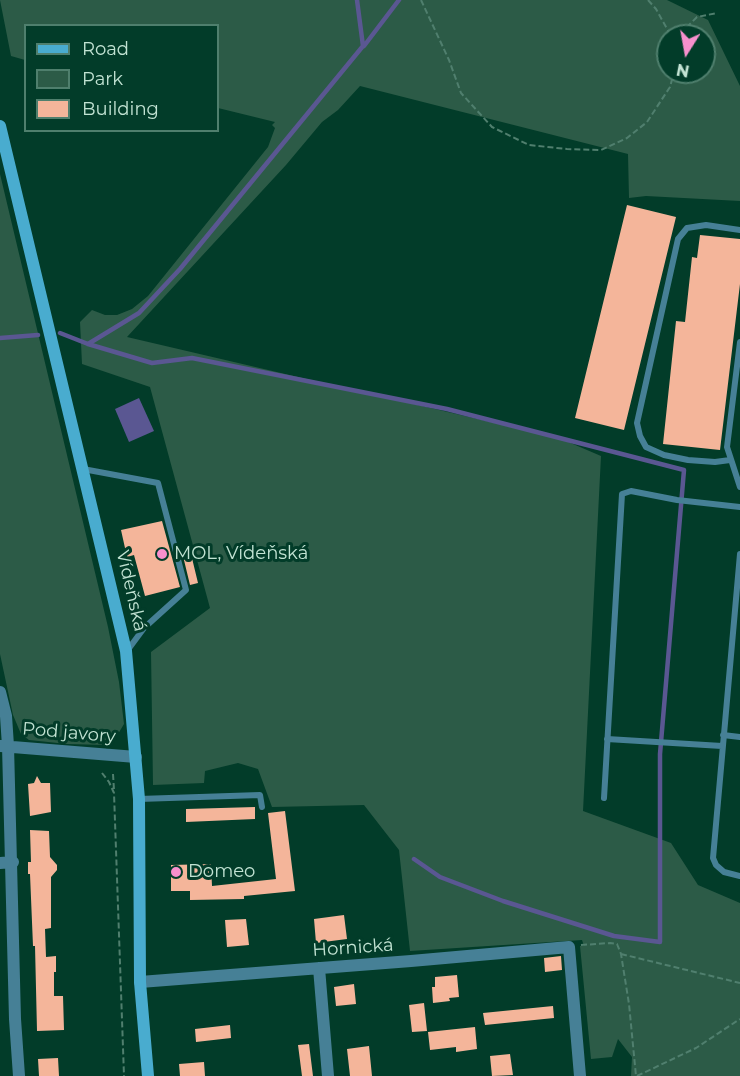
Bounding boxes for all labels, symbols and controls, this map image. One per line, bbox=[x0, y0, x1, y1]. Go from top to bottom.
legend bbox=[24, 24, 219, 132]
north arrow bbox=[656, 24, 716, 84]
text: Road bbox=[82, 38, 129, 60]
text: N bbox=[675, 60, 691, 81]
text: Park bbox=[82, 68, 123, 90]
text: Building bbox=[82, 98, 159, 120]
place label: MOL, Vídeňská bbox=[174, 543, 308, 565]
marker: MOL, Vídeňská bbox=[155, 547, 169, 561]
street label: Vídeňská bbox=[111, 548, 151, 634]
street label: Pod javory bbox=[21, 718, 117, 748]
place label: Domeo bbox=[188, 861, 255, 883]
marker: Domeo bbox=[169, 865, 183, 879]
street label: Hornická bbox=[312, 934, 394, 962]

